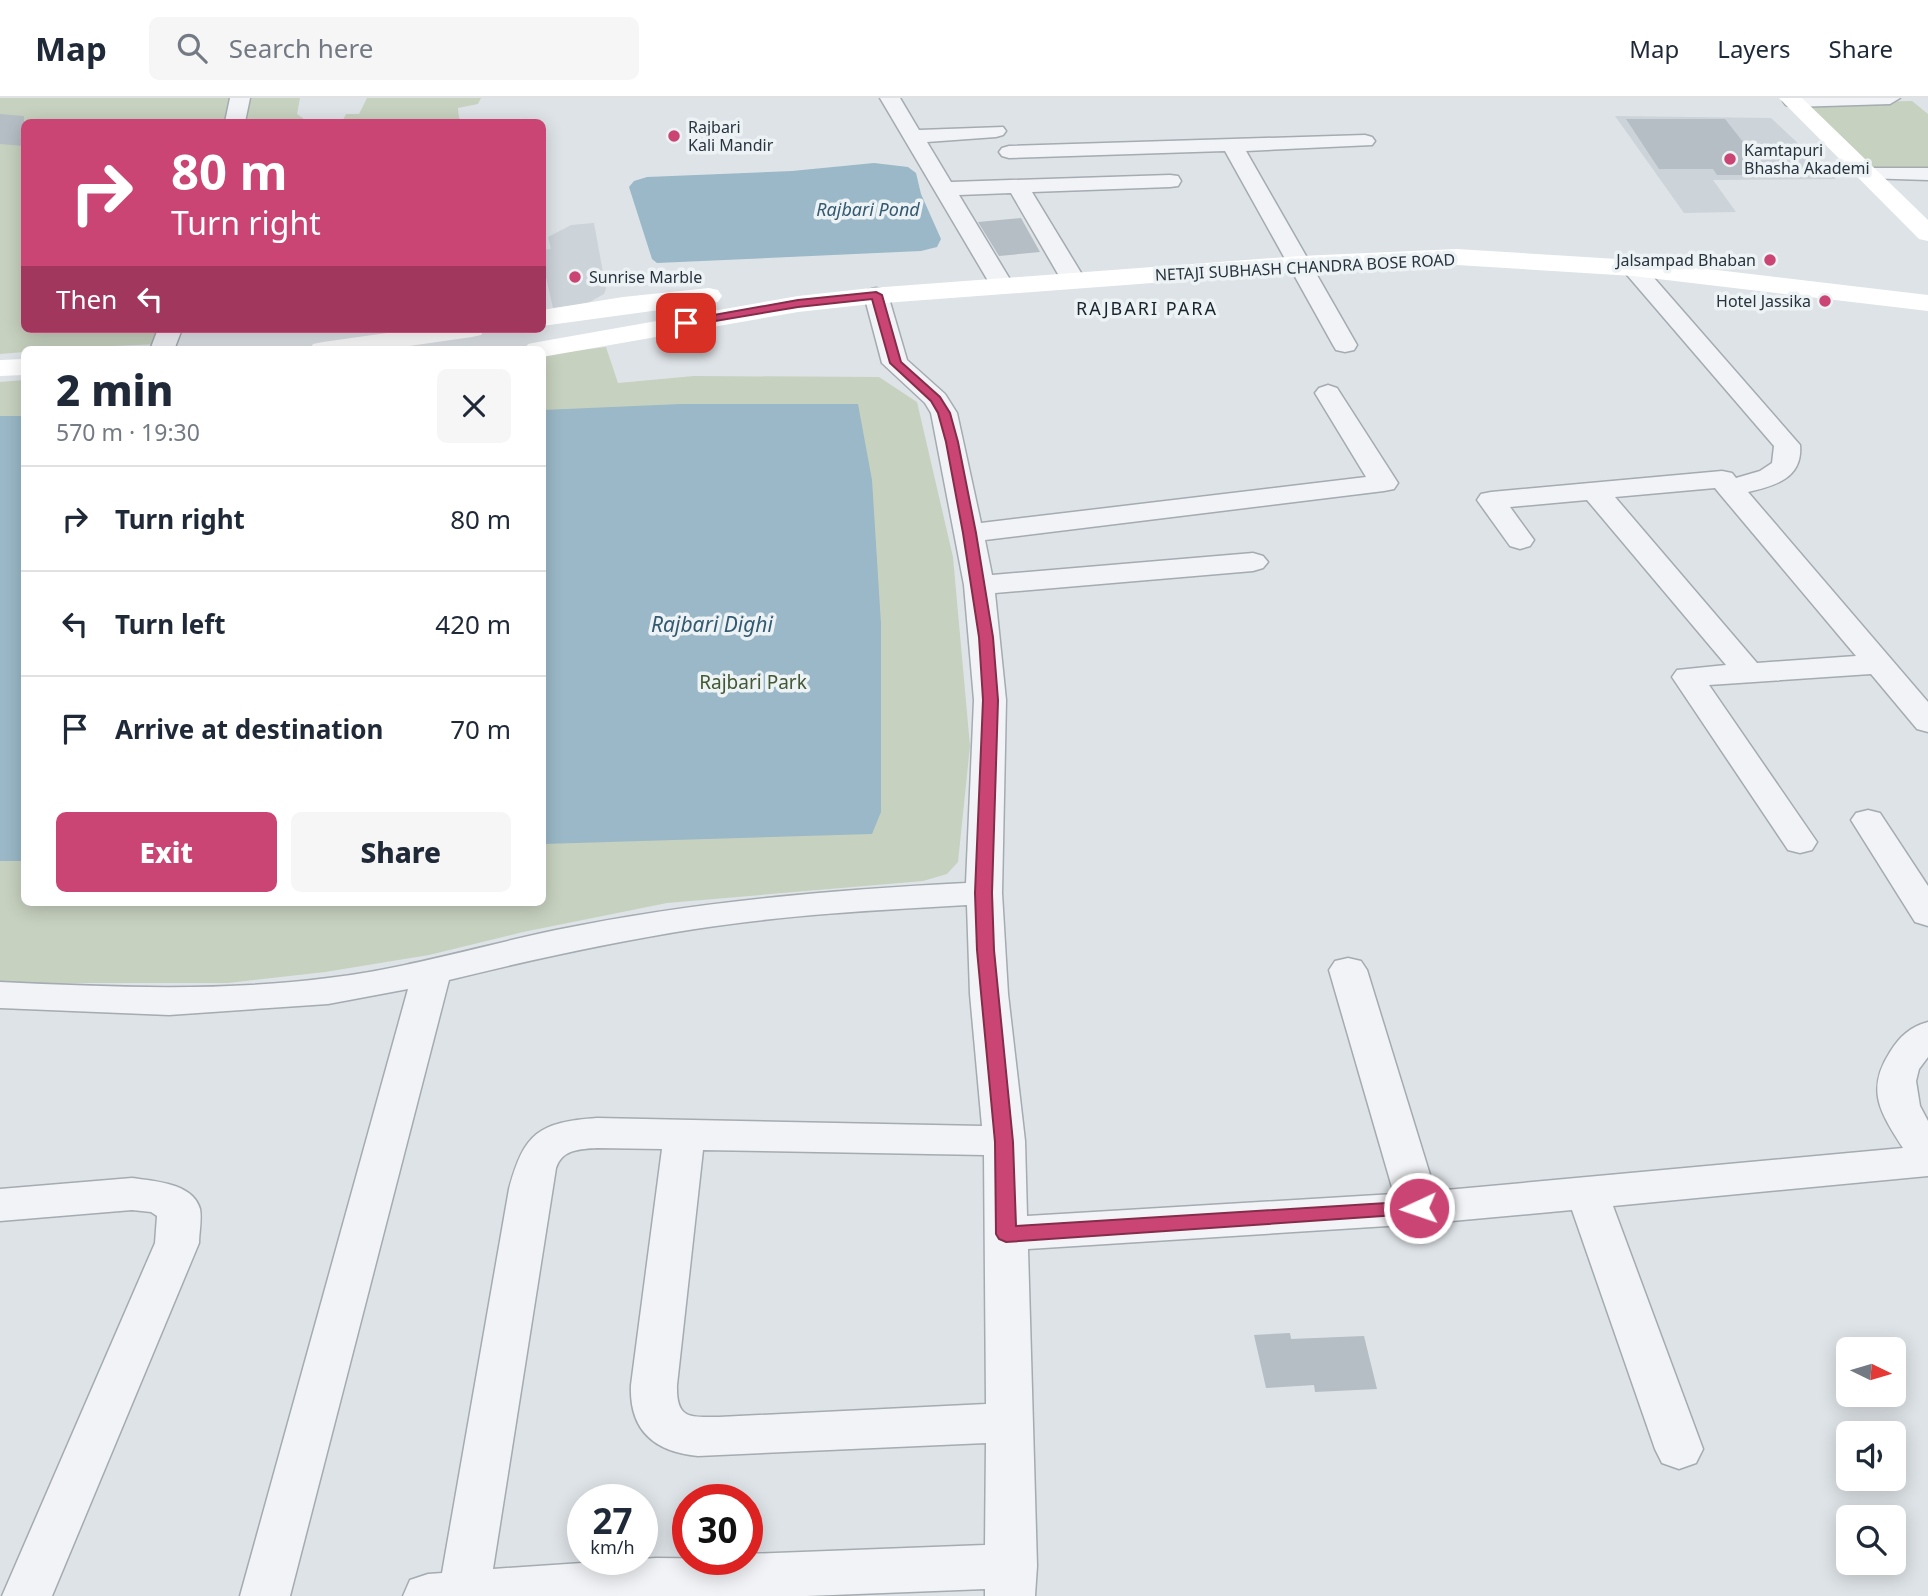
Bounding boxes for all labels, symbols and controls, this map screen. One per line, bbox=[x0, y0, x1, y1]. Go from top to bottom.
search box bbox=[149, 17, 639, 80]
text: Map bbox=[35, 26, 107, 71]
icon: search bbox=[173, 29, 211, 67]
text: Search here bbox=[229, 30, 373, 66]
text: Map bbox=[1629, 32, 1679, 65]
text: Layers bbox=[1717, 32, 1791, 65]
text: Share bbox=[1829, 32, 1893, 65]
place label: Rajbari Kali Mandir bbox=[688, 116, 774, 156]
marker: Rajbari Kali Mandir bbox=[666, 128, 682, 144]
text: 80 m bbox=[171, 138, 288, 204]
place label: Kamtapuri Bhasha Akademi bbox=[1744, 139, 1870, 179]
icon: right bbox=[56, 147, 147, 238]
marker: Kamtapuri Bhasha Akademi bbox=[1722, 151, 1738, 167]
water label: Rajbari Pond bbox=[816, 197, 920, 221]
text: Turn right bbox=[171, 201, 321, 244]
street label: NETAJI SUBHASH CHANDRA BOSE ROAD bbox=[1154, 248, 1456, 286]
place label: Jalsampad Bhaban bbox=[1614, 249, 1756, 271]
marker: Jalsampad Bhaban bbox=[1762, 252, 1778, 268]
place label: Sunrise Marble bbox=[589, 266, 702, 288]
marker: Sunrise Marble bbox=[567, 269, 583, 285]
icon: left bbox=[131, 280, 169, 318]
text: Then bbox=[56, 281, 117, 317]
place label: Hotel Jassika bbox=[1716, 290, 1811, 312]
pin bbox=[656, 293, 716, 353]
marker: Hotel Jassika bbox=[1817, 293, 1833, 309]
district label: RAJBARI PARA bbox=[1076, 296, 1218, 320]
icon: arrive bbox=[667, 304, 705, 342]
text: 2 min bbox=[56, 361, 173, 418]
button: close bbox=[437, 369, 511, 443]
text: 570 m · 19:30 bbox=[56, 416, 200, 448]
icon: right bbox=[56, 500, 94, 538]
text: Turn right bbox=[115, 501, 245, 537]
text: 80 m bbox=[450, 501, 511, 537]
icon: left bbox=[56, 605, 94, 643]
text: Turn left bbox=[115, 606, 226, 642]
text: 420 m bbox=[435, 606, 511, 642]
water label: Rajbari Dighi bbox=[651, 610, 774, 638]
park label: Rajbari Park bbox=[699, 669, 807, 695]
icon: arrive bbox=[56, 710, 94, 748]
text: Arrive at destination bbox=[115, 711, 384, 747]
text: 70 m bbox=[450, 711, 511, 747]
button: Exit bbox=[56, 812, 277, 892]
button: Share bbox=[291, 812, 511, 892]
position arrow bbox=[1382, 1171, 1456, 1245]
north arrow bbox=[1836, 1337, 1906, 1407]
map controls bbox=[1836, 1337, 1906, 1575]
button: sound bbox=[1836, 1421, 1906, 1491]
speed limit sign: 30 bbox=[672, 1484, 763, 1575]
text: 27 bbox=[592, 1497, 633, 1544]
button: search bbox=[1836, 1505, 1906, 1575]
text: km/h bbox=[590, 1535, 635, 1559]

